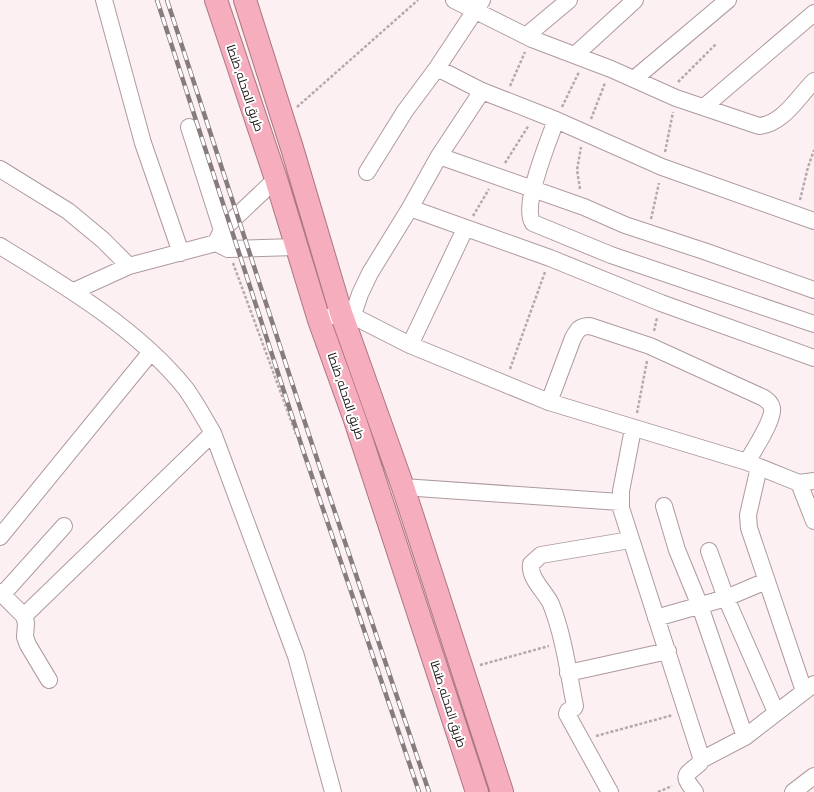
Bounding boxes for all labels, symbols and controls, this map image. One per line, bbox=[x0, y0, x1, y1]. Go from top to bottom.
street label: طريق المحله, طنطا bbox=[223, 43, 266, 134]
street label: طريق المحله, طنطا bbox=[324, 351, 367, 442]
street label: طريق المحله, طنطا bbox=[426, 659, 469, 750]

